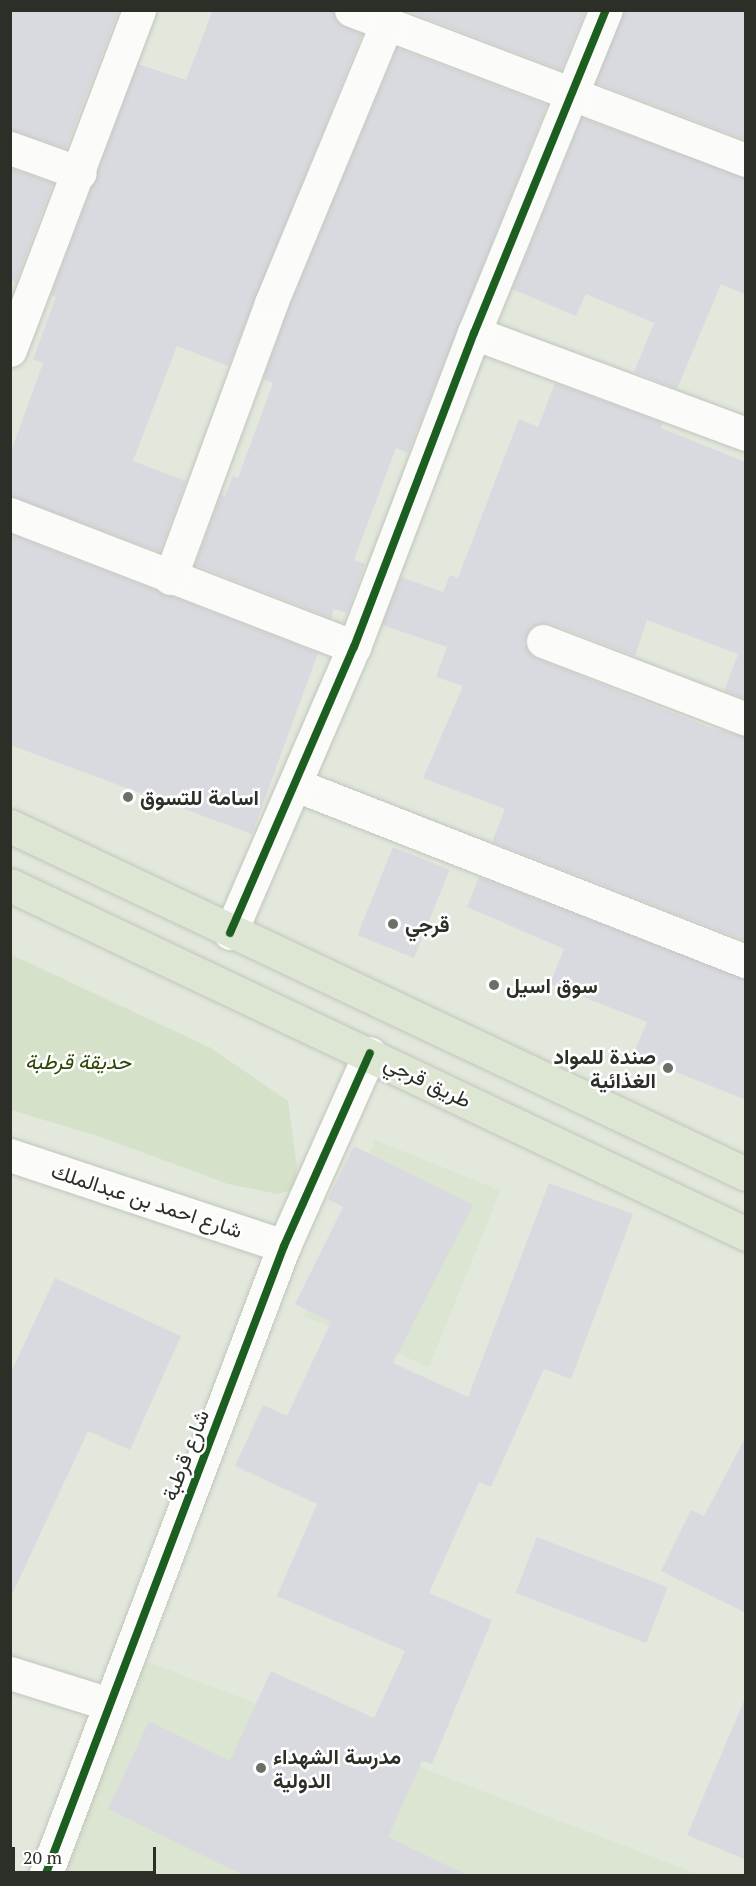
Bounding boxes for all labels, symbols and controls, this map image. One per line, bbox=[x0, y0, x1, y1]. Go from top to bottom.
place label: اسامة للتسوق bbox=[140, 784, 259, 810]
marker: اسامة للتسوق bbox=[121, 790, 135, 804]
place label: قرجي bbox=[405, 911, 450, 937]
marker: قرجي bbox=[386, 917, 400, 931]
place label: سوق اسيل bbox=[506, 972, 598, 998]
marker: سوق اسيل bbox=[487, 978, 501, 992]
place label: صندة للمواد الغذائية bbox=[553, 1043, 656, 1093]
park label: حديقة قرطبة bbox=[25, 1048, 131, 1074]
street label: طريق قرجي bbox=[381, 1049, 475, 1113]
marker: صندة للمواد الغذائية bbox=[661, 1061, 675, 1075]
street label: شارع احمد بن عبدالملك bbox=[48, 1157, 246, 1243]
street label: شارع قرطبة bbox=[156, 1406, 214, 1504]
place label: مدرسة الشهداء الدولية bbox=[273, 1743, 401, 1793]
marker: مدرسة الشهداء الدولية bbox=[254, 1761, 268, 1775]
scale bar bbox=[15, 1835, 159, 1873]
text: 20 m bbox=[23, 1845, 62, 1869]

